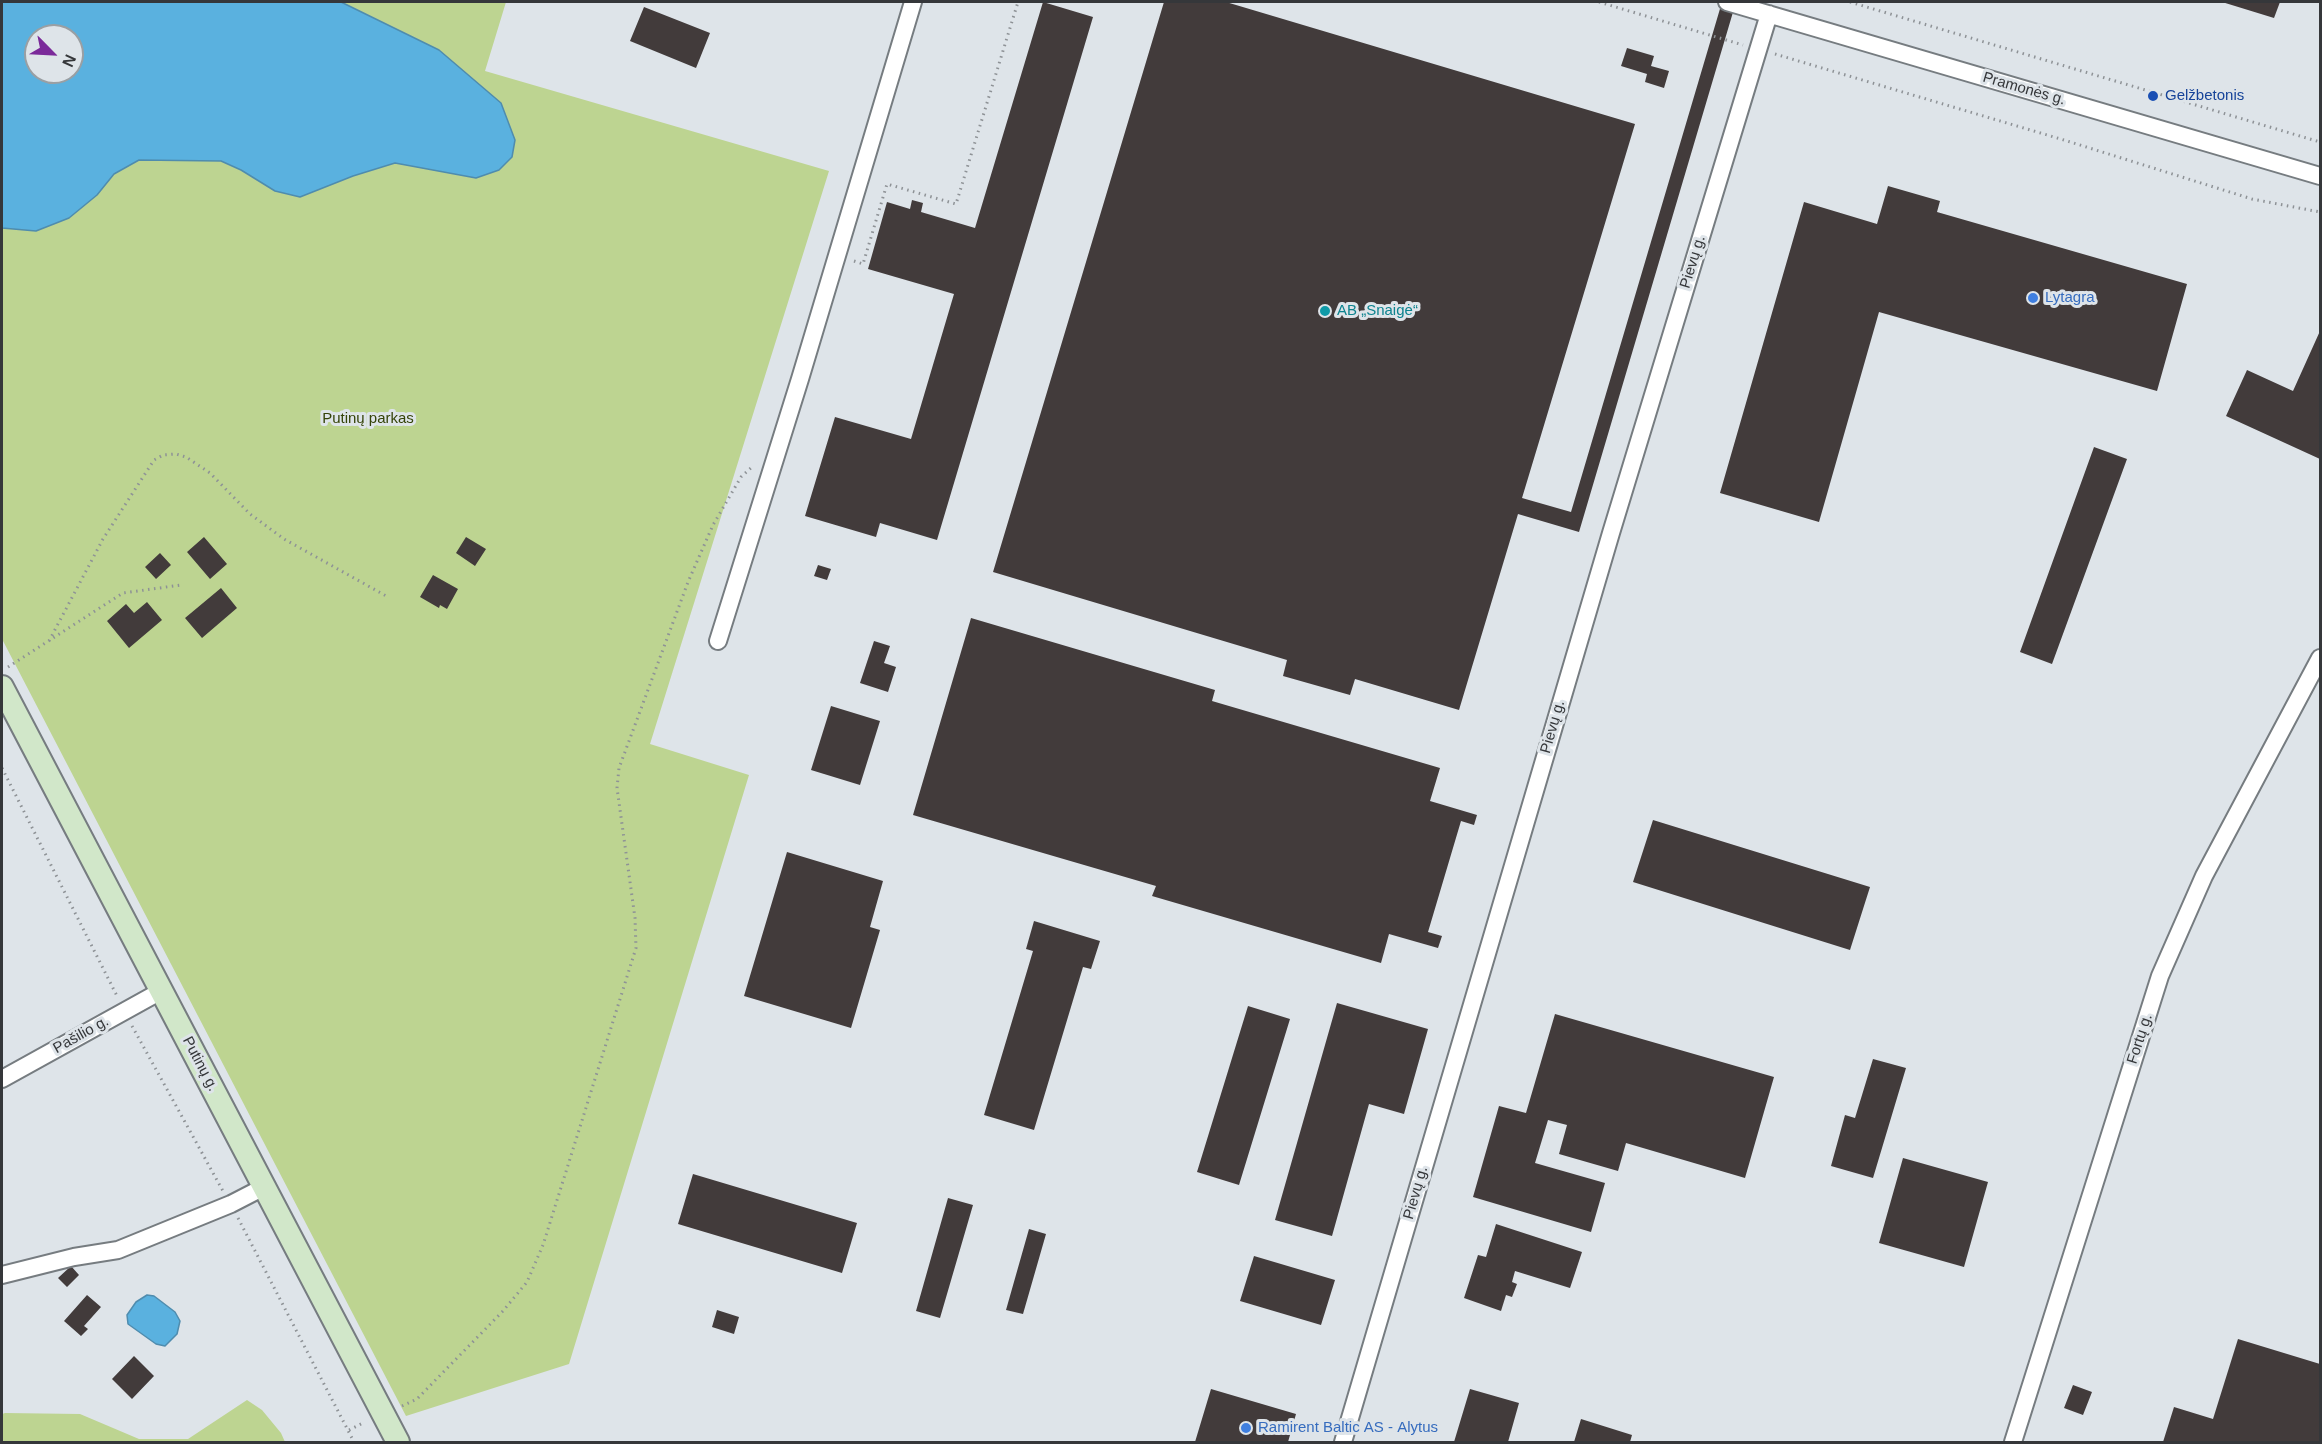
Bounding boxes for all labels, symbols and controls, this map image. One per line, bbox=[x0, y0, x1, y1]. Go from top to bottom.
north arrow bbox=[24, 24, 84, 84]
text: N bbox=[59, 52, 79, 69]
street label: Pramonės g. bbox=[1981, 69, 2067, 109]
place label: Gelžbetonis bbox=[2165, 87, 2244, 105]
marker: Gelžbetonis bbox=[2146, 89, 2160, 103]
street label: Pievų g. bbox=[1676, 233, 1710, 291]
place label: Lytagra bbox=[2045, 289, 2094, 307]
marker: Lytagra bbox=[2026, 291, 2040, 305]
place label: AB „Snaigė“ bbox=[1337, 302, 1418, 320]
marker: AB „Snaigė“ bbox=[1318, 304, 1332, 318]
park label: Putinų parkas bbox=[322, 410, 414, 428]
street label: Pievų g. bbox=[1537, 698, 1569, 756]
street label: Pašilio g. bbox=[50, 1012, 112, 1058]
street label: Fortų g. bbox=[2123, 1012, 2157, 1066]
street label: Putinų g. bbox=[178, 1034, 222, 1094]
street label: Pievų g. bbox=[1400, 1164, 1432, 1222]
place label: Ramirent Baltic AS - Alytus bbox=[1258, 1419, 1438, 1437]
marker: Ramirent Baltic AS - Alytus bbox=[1239, 1421, 1253, 1435]

